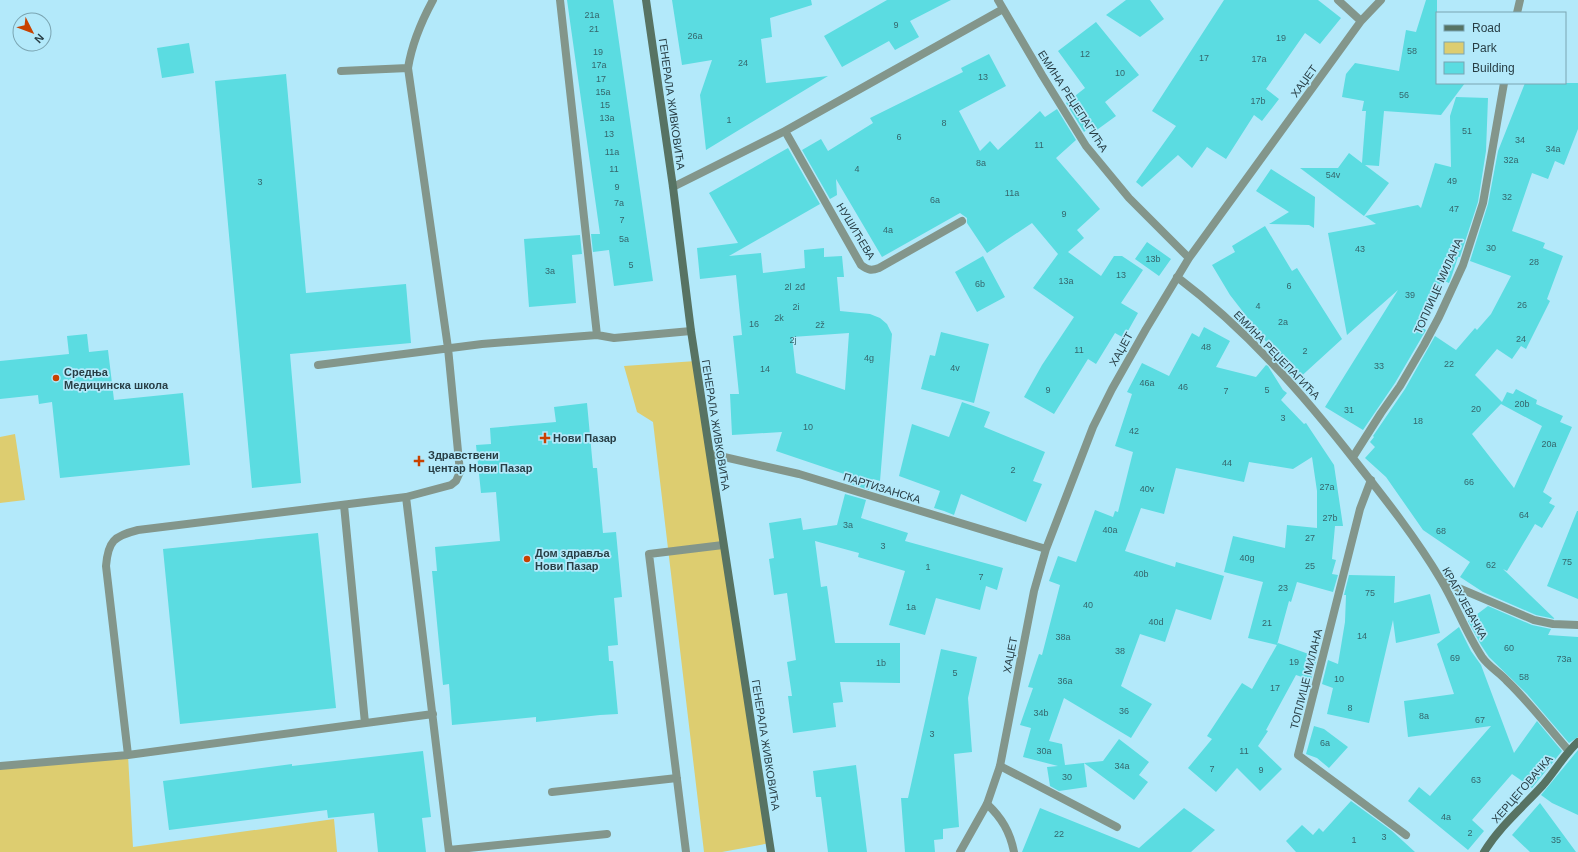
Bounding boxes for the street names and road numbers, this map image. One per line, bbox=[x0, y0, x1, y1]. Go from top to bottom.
street label: ГЕНЕРАЛА ЖИВКОВИЋА bbox=[657, 38, 687, 171]
street label: ЕМИНА РЕЏЕПАГИЋА bbox=[1036, 48, 1111, 155]
street label: ХАЏЕТ bbox=[1288, 62, 1320, 99]
street label: НУШИЋЕВА bbox=[834, 200, 878, 262]
street label: ТОПЛИЦЕ МИЛАНА bbox=[1412, 236, 1465, 336]
street label: ЕМИНА РЕЏЕПАГИЋА bbox=[1232, 308, 1323, 402]
street label: ХАЏЕТ bbox=[1107, 330, 1135, 368]
street label: ГЕНЕРАЛА ЖИВКОВИЋА bbox=[700, 359, 732, 492]
street label: ПАРТИЗАНСКА bbox=[842, 471, 923, 506]
street label: КРАГУЈЕВАЧКА bbox=[1440, 565, 1490, 642]
street label: ТОПЛИЦЕ МИЛАНА bbox=[1288, 627, 1324, 731]
street label: ХАЏЕТ bbox=[1001, 636, 1019, 674]
street label: ГЕНЕРАЛА ЖИВКОВИЋА bbox=[750, 679, 782, 812]
street label: ХЕРЦЕГОВАЧКА bbox=[1489, 752, 1555, 825]

